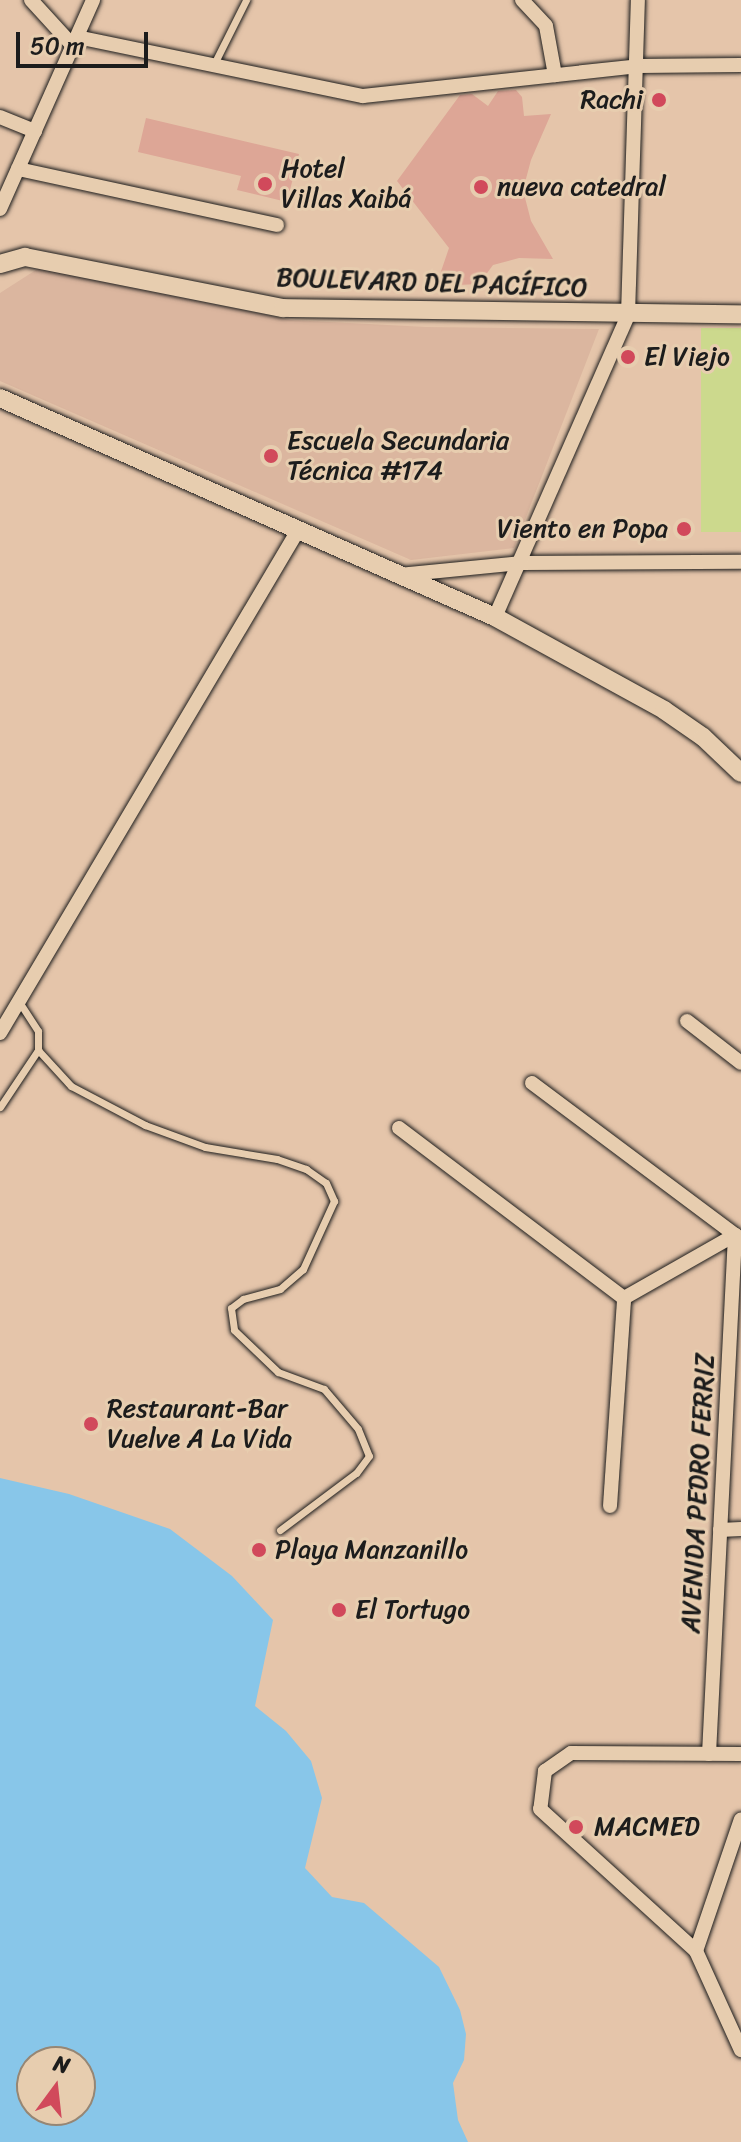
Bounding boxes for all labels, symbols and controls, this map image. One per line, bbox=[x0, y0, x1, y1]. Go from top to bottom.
scale bar bbox=[20, 16, 152, 66]
text: 50 m bbox=[30, 25, 85, 67]
place label: Rachi bbox=[580, 84, 643, 116]
marker: Rachi bbox=[650, 91, 668, 109]
place label: Hotel Villas Xaibá bbox=[281, 153, 412, 214]
place label: nueva catedral bbox=[497, 171, 666, 203]
marker: Hotel Villas Xaibá bbox=[256, 175, 274, 193]
marker: nueva catedral bbox=[472, 178, 490, 196]
street label: BOULEVARD DEL PACÍFICO bbox=[277, 262, 587, 304]
place label: El Viejo bbox=[644, 341, 730, 373]
marker: El Viejo bbox=[619, 348, 637, 366]
place label: Escuela Secundaria Técnica #174 bbox=[287, 425, 509, 486]
marker: Escuela Secundaria Técnica #174 bbox=[262, 447, 280, 465]
place label: Viento en Popa bbox=[497, 513, 668, 545]
marker: Viento en Popa bbox=[675, 520, 693, 538]
street label: AVENIDA PEDRO FERRIZ bbox=[675, 1353, 721, 1633]
place label: Restaurant-Bar Vuelve A La Vida bbox=[107, 1393, 292, 1454]
marker: Restaurant-Bar Vuelve A La Vida bbox=[82, 1415, 100, 1433]
place label: Playa Manzanillo bbox=[275, 1534, 468, 1566]
marker: Playa Manzanillo bbox=[250, 1541, 268, 1559]
place label: El Tortugo bbox=[355, 1594, 471, 1626]
marker: El Tortugo bbox=[330, 1601, 348, 1619]
place label: MACMED bbox=[594, 1811, 699, 1843]
marker: MACMED bbox=[565, 1816, 587, 1838]
text: N bbox=[49, 2043, 74, 2085]
north arrow bbox=[16, 2046, 96, 2126]

